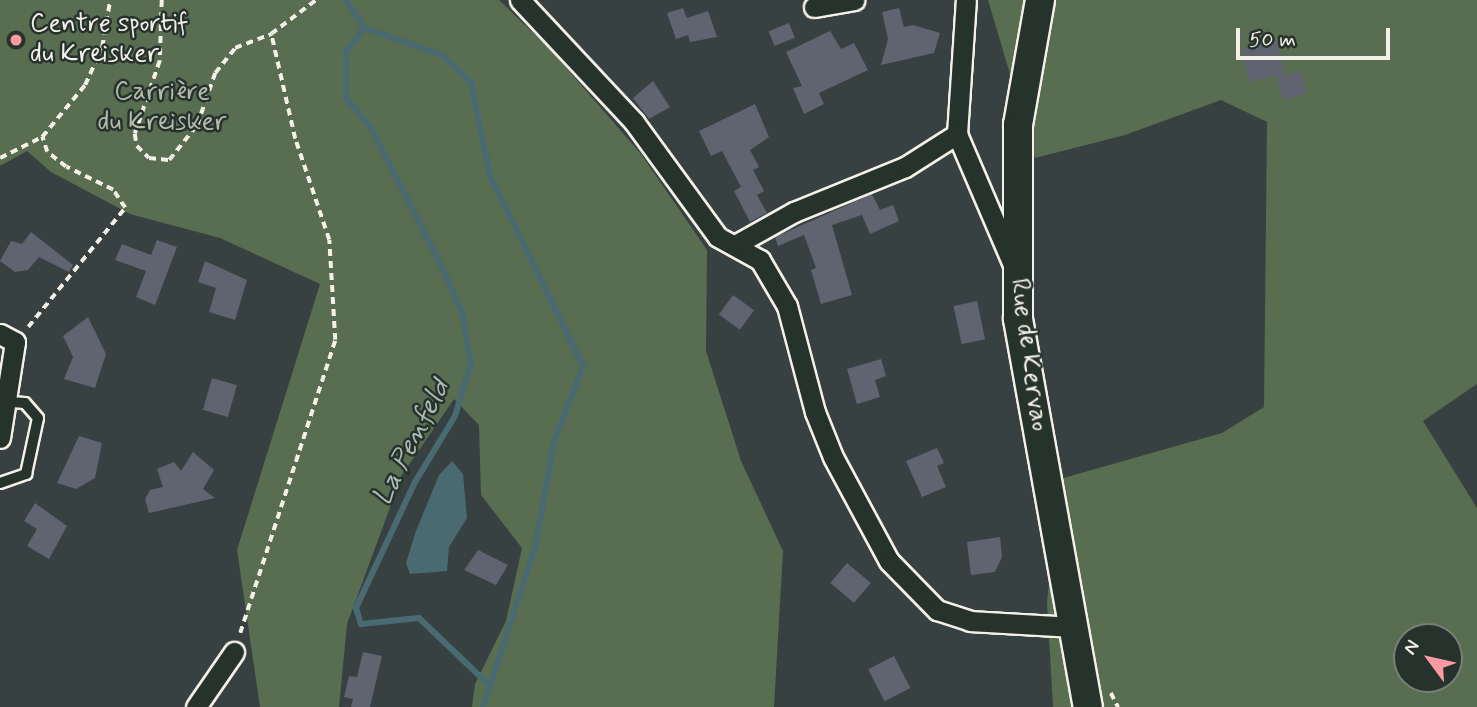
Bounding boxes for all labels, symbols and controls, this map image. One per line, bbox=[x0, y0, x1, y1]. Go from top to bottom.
place label: Centre sportif du Kreisker bbox=[30, 9, 192, 70]
scale bar bbox=[1239, 14, 1393, 58]
text: 50 m bbox=[1249, 26, 1296, 54]
marker: Centre sportif du Kreisker bbox=[8, 32, 24, 48]
park label: Carrière du Kreisker bbox=[98, 77, 226, 138]
street label: Rue de Kervao bbox=[1002, 277, 1054, 433]
water label: La Penfeld bbox=[368, 379, 456, 507]
north arrow bbox=[1393, 623, 1463, 693]
text: N bbox=[1398, 635, 1426, 659]

